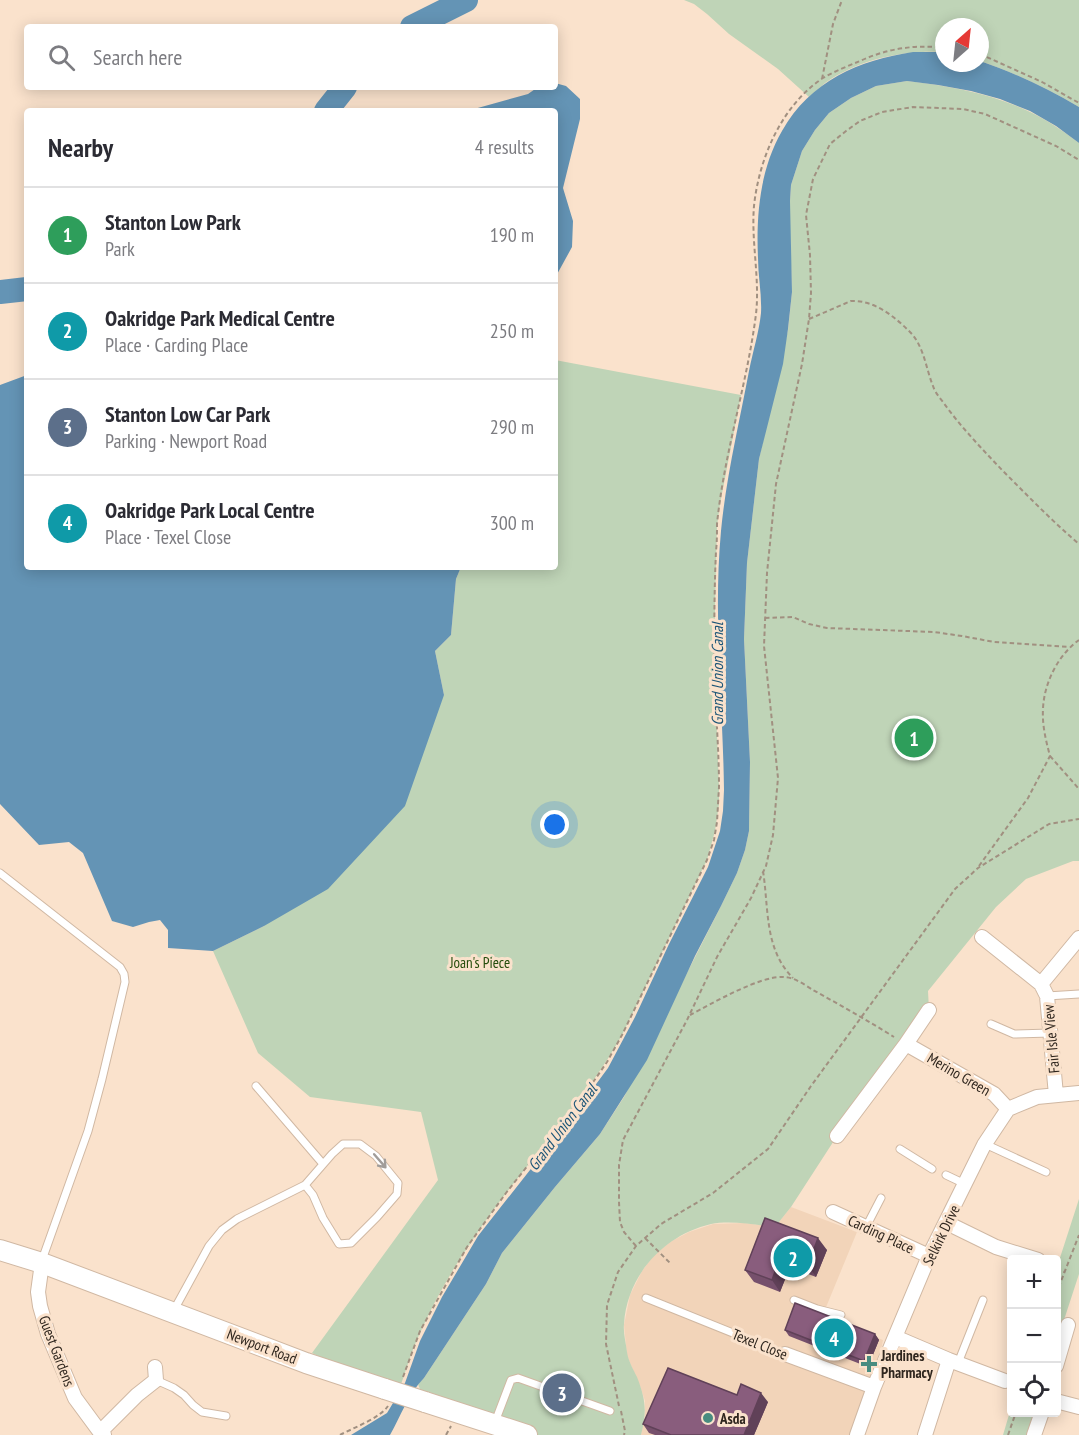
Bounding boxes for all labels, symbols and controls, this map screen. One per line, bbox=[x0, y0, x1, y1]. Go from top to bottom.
north arrow bbox=[935, 18, 989, 72]
search box bbox=[24, 24, 558, 90]
icon: search bbox=[45, 41, 78, 74]
text: Search here bbox=[93, 43, 182, 71]
text: Nearby bbox=[48, 131, 113, 164]
text: 4 results bbox=[475, 134, 534, 160]
text: Stanton Low Park bbox=[105, 208, 241, 236]
text: 1 bbox=[63, 222, 72, 248]
text: 190 m bbox=[490, 222, 534, 248]
text: Park bbox=[105, 236, 135, 262]
text: Oakridge Park Medical Centre bbox=[105, 304, 335, 332]
text: 2 bbox=[63, 318, 72, 344]
text: 250 m bbox=[490, 318, 534, 344]
text: Place · Carding Place bbox=[105, 332, 248, 358]
text: Stanton Low Car Park bbox=[105, 400, 270, 428]
text: 3 bbox=[63, 414, 72, 440]
text: 290 m bbox=[490, 414, 534, 440]
text: Parking · Newport Road bbox=[105, 428, 267, 454]
text: Oakridge Park Local Centre bbox=[105, 496, 315, 524]
text: 4 bbox=[63, 510, 72, 536]
text: 300 m bbox=[490, 510, 534, 536]
text: Place · Texel Close bbox=[105, 524, 231, 550]
water label: Grand Union Canal bbox=[707, 621, 727, 725]
pin: 1 bbox=[894, 716, 934, 760]
your location bbox=[540, 810, 569, 839]
park label: Joan's Piece bbox=[449, 953, 510, 972]
street label: Fair Isle View bbox=[1039, 1004, 1063, 1074]
street label: Merino Green bbox=[924, 1048, 994, 1100]
water label: Grand Union Canal bbox=[523, 1079, 602, 1174]
one-way arrow bbox=[373, 1153, 387, 1168]
street label: Selkirk Drive bbox=[918, 1202, 964, 1268]
street label: Carding Place bbox=[845, 1211, 917, 1257]
pin: 2 bbox=[774, 1236, 812, 1280]
map controls bbox=[1007, 1255, 1061, 1417]
button: + bbox=[1007, 1255, 1061, 1309]
button: − bbox=[1007, 1309, 1061, 1363]
street label: Guest Gardens bbox=[35, 1313, 79, 1389]
pin: 4 bbox=[814, 1316, 854, 1360]
street label: Newport Road bbox=[224, 1324, 300, 1368]
street label: Texel Close bbox=[730, 1324, 790, 1364]
place label: Jardines Pharmacy bbox=[880, 1346, 934, 1382]
marker: Jardines Pharmacy bbox=[862, 1357, 876, 1371]
button: locate bbox=[1007, 1363, 1061, 1417]
pin: 3 bbox=[542, 1370, 582, 1416]
place label: Asda bbox=[719, 1409, 746, 1428]
marker: Asda bbox=[701, 1411, 715, 1425]

